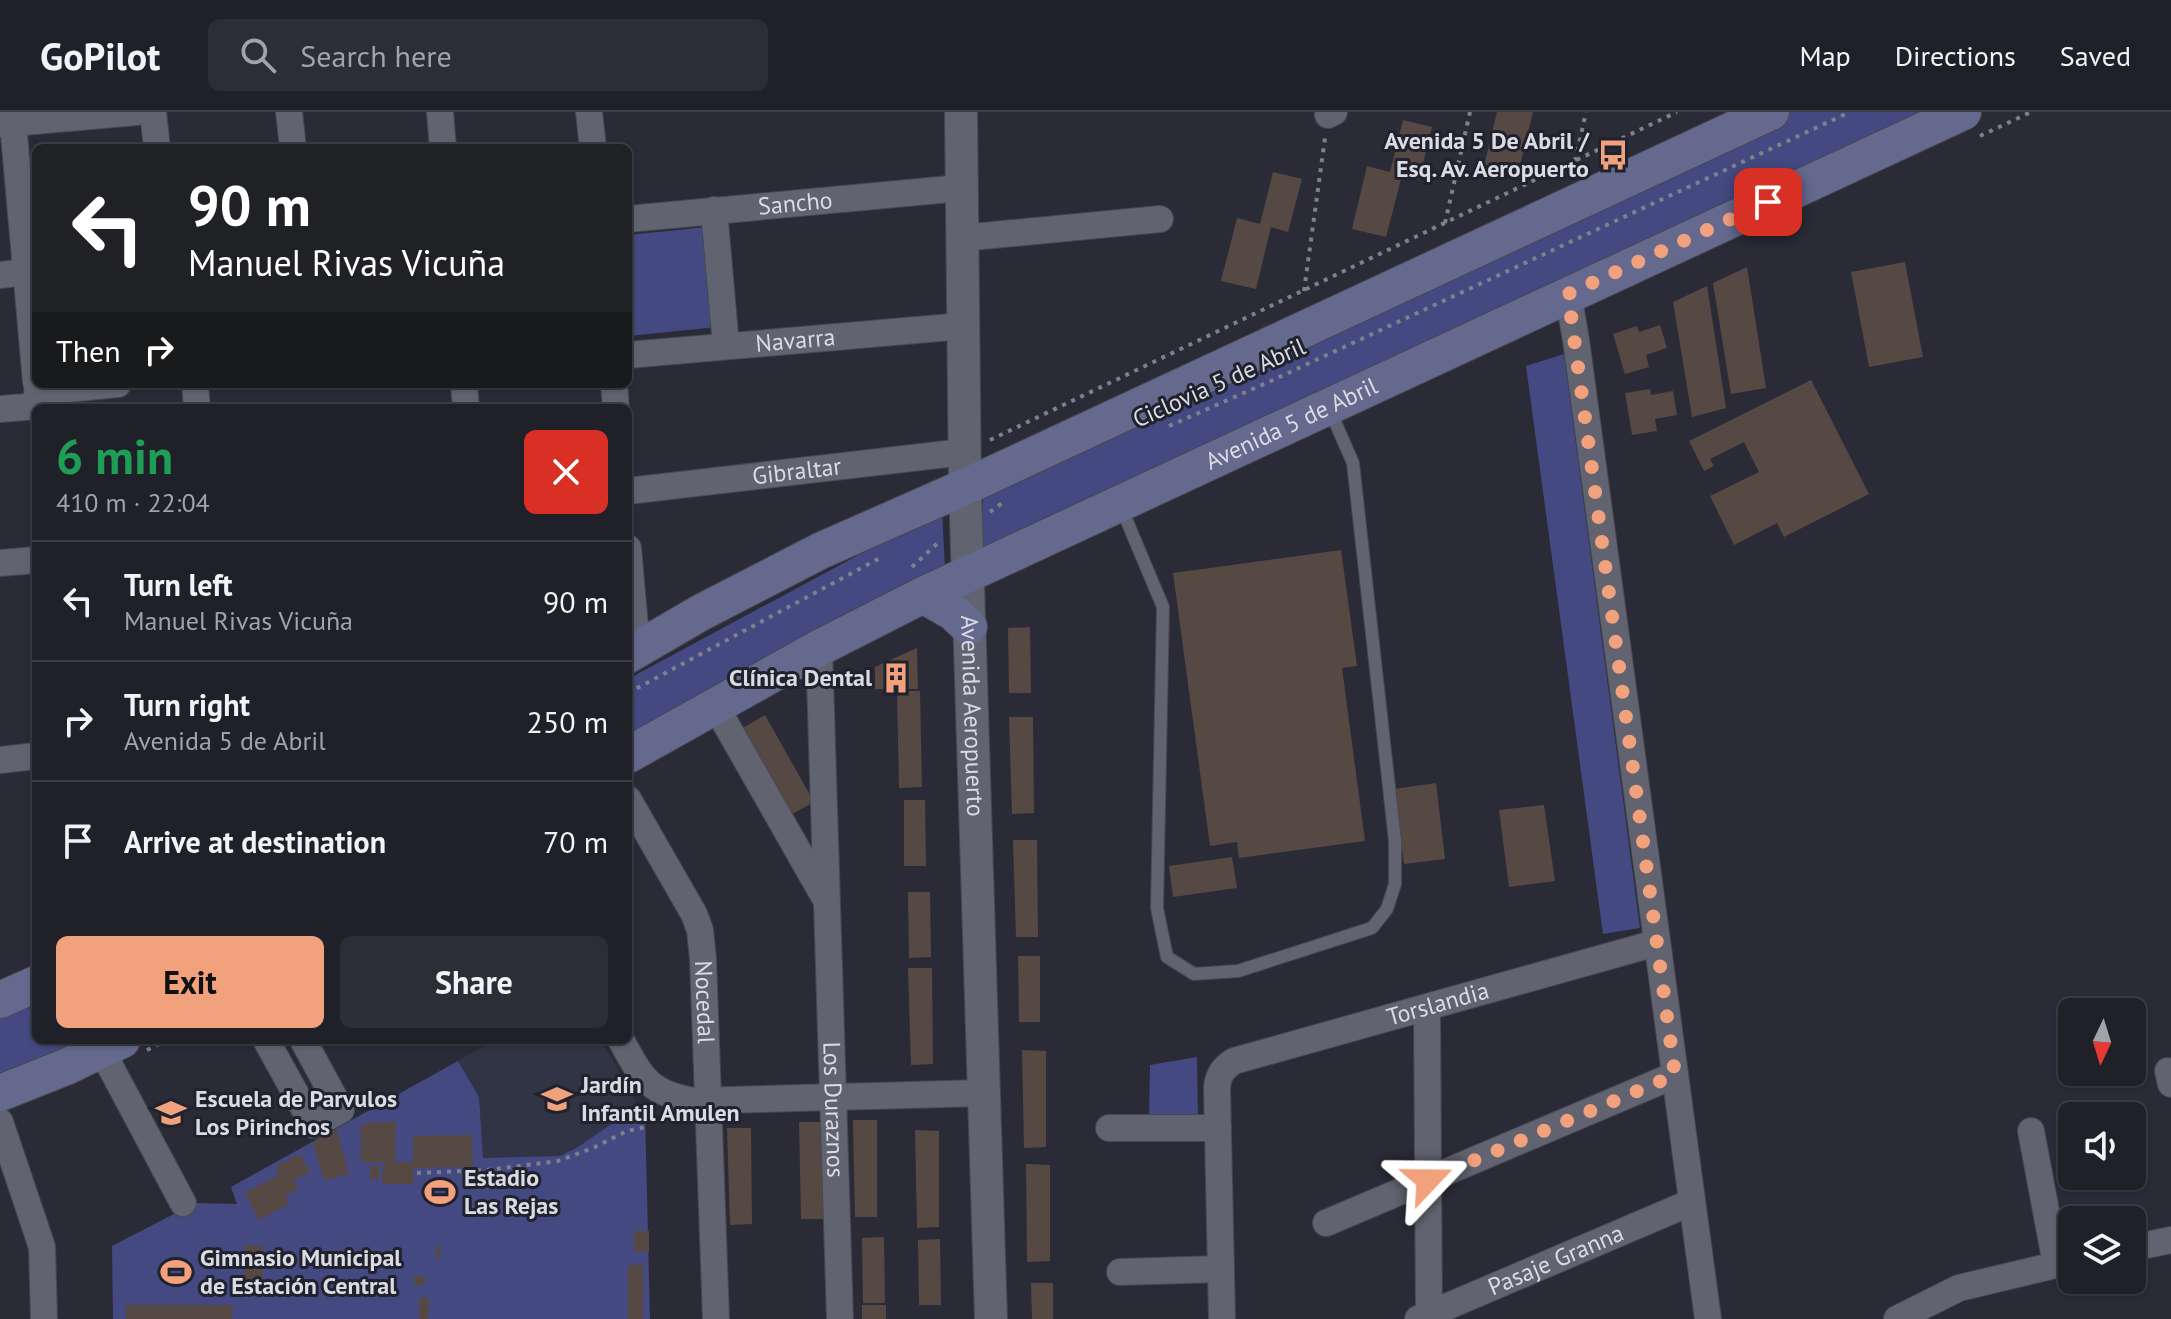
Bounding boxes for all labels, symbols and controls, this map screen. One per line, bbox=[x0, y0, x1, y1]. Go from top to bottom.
search box bbox=[208, 19, 768, 91]
text: GoPilot bbox=[40, 31, 160, 80]
icon: search bbox=[236, 33, 280, 77]
text: Search here bbox=[300, 36, 452, 75]
text: Map bbox=[1800, 37, 1851, 74]
text: Directions bbox=[1895, 37, 2016, 74]
text: Saved bbox=[2060, 37, 2131, 74]
place label: Avenida 5 De Abril / Esq. Av. Aeropuerto bbox=[1384, 125, 1590, 184]
bus stop icon: Avenida 5 De Abril / Esq. Av. Aeropuerto bbox=[1596, 138, 1630, 172]
pin bbox=[1734, 168, 1802, 236]
text: 90 m bbox=[188, 169, 311, 241]
icon: left bbox=[56, 176, 160, 280]
icon: arrive bbox=[1746, 180, 1790, 224]
street label: Sancho bbox=[757, 184, 834, 222]
text: Manuel Rivas Vicuña bbox=[188, 239, 505, 286]
street label: Navarra bbox=[754, 321, 836, 359]
icon: right bbox=[137, 328, 181, 372]
text: Then bbox=[56, 331, 121, 370]
street label: Ciclovia 5 de Abril bbox=[1128, 331, 1310, 434]
street label: Avenida 5 de Abril bbox=[1200, 370, 1382, 477]
text: 6 min bbox=[56, 425, 173, 487]
button: close bbox=[524, 430, 608, 514]
street label: Gibraltar bbox=[751, 450, 843, 491]
text: 410 m · 22:04 bbox=[56, 486, 210, 519]
text: Turn left bbox=[124, 565, 232, 604]
icon: left bbox=[56, 579, 100, 623]
text: 90 m bbox=[543, 582, 608, 621]
text: Manuel Rivas Vicuña bbox=[124, 604, 353, 637]
street label: Avenida Aeropuerto bbox=[954, 615, 991, 817]
building icon: Clínica Dental bbox=[879, 661, 913, 695]
place label: Clínica Dental bbox=[729, 662, 873, 693]
text: Turn right bbox=[124, 685, 250, 724]
icon: right bbox=[56, 699, 100, 743]
text: 250 m bbox=[527, 702, 608, 741]
text: Avenida 5 de Abril bbox=[124, 724, 326, 757]
icon: arrive bbox=[56, 819, 100, 863]
text: Arrive at destination bbox=[124, 822, 386, 861]
text: 70 m bbox=[543, 822, 608, 861]
button: Exit bbox=[56, 936, 324, 1028]
button: Share bbox=[340, 936, 608, 1028]
street label: Nocedal bbox=[688, 960, 722, 1044]
street label: Torslandia bbox=[1383, 974, 1492, 1033]
north arrow bbox=[2058, 998, 2146, 1086]
map controls bbox=[2058, 998, 2146, 1294]
street label: Los Duraznos bbox=[816, 1041, 852, 1178]
place label: Jardín Infantil Amulen bbox=[580, 1069, 740, 1128]
school or university icon: Jardín Infantil Amulen bbox=[540, 1082, 574, 1116]
place label: Escuela de Parvulos Los Pirinchos bbox=[195, 1083, 397, 1142]
school or university icon: Escuela de Parvulos Los Pirinchos bbox=[154, 1096, 188, 1130]
button: sound bbox=[2058, 1102, 2146, 1190]
position arrow bbox=[1386, 1138, 1470, 1222]
place label: Estadio Las Rejas bbox=[464, 1162, 558, 1221]
sports icon: Estadio Las Rejas bbox=[423, 1175, 457, 1209]
button: layers bbox=[2058, 1206, 2146, 1294]
street label: Pasaje Granna bbox=[1483, 1217, 1628, 1302]
place label: Gimnasio Municipal de Estación Central bbox=[200, 1242, 402, 1301]
sports icon: Gimnasio Municipal de Estación Central bbox=[159, 1255, 193, 1289]

